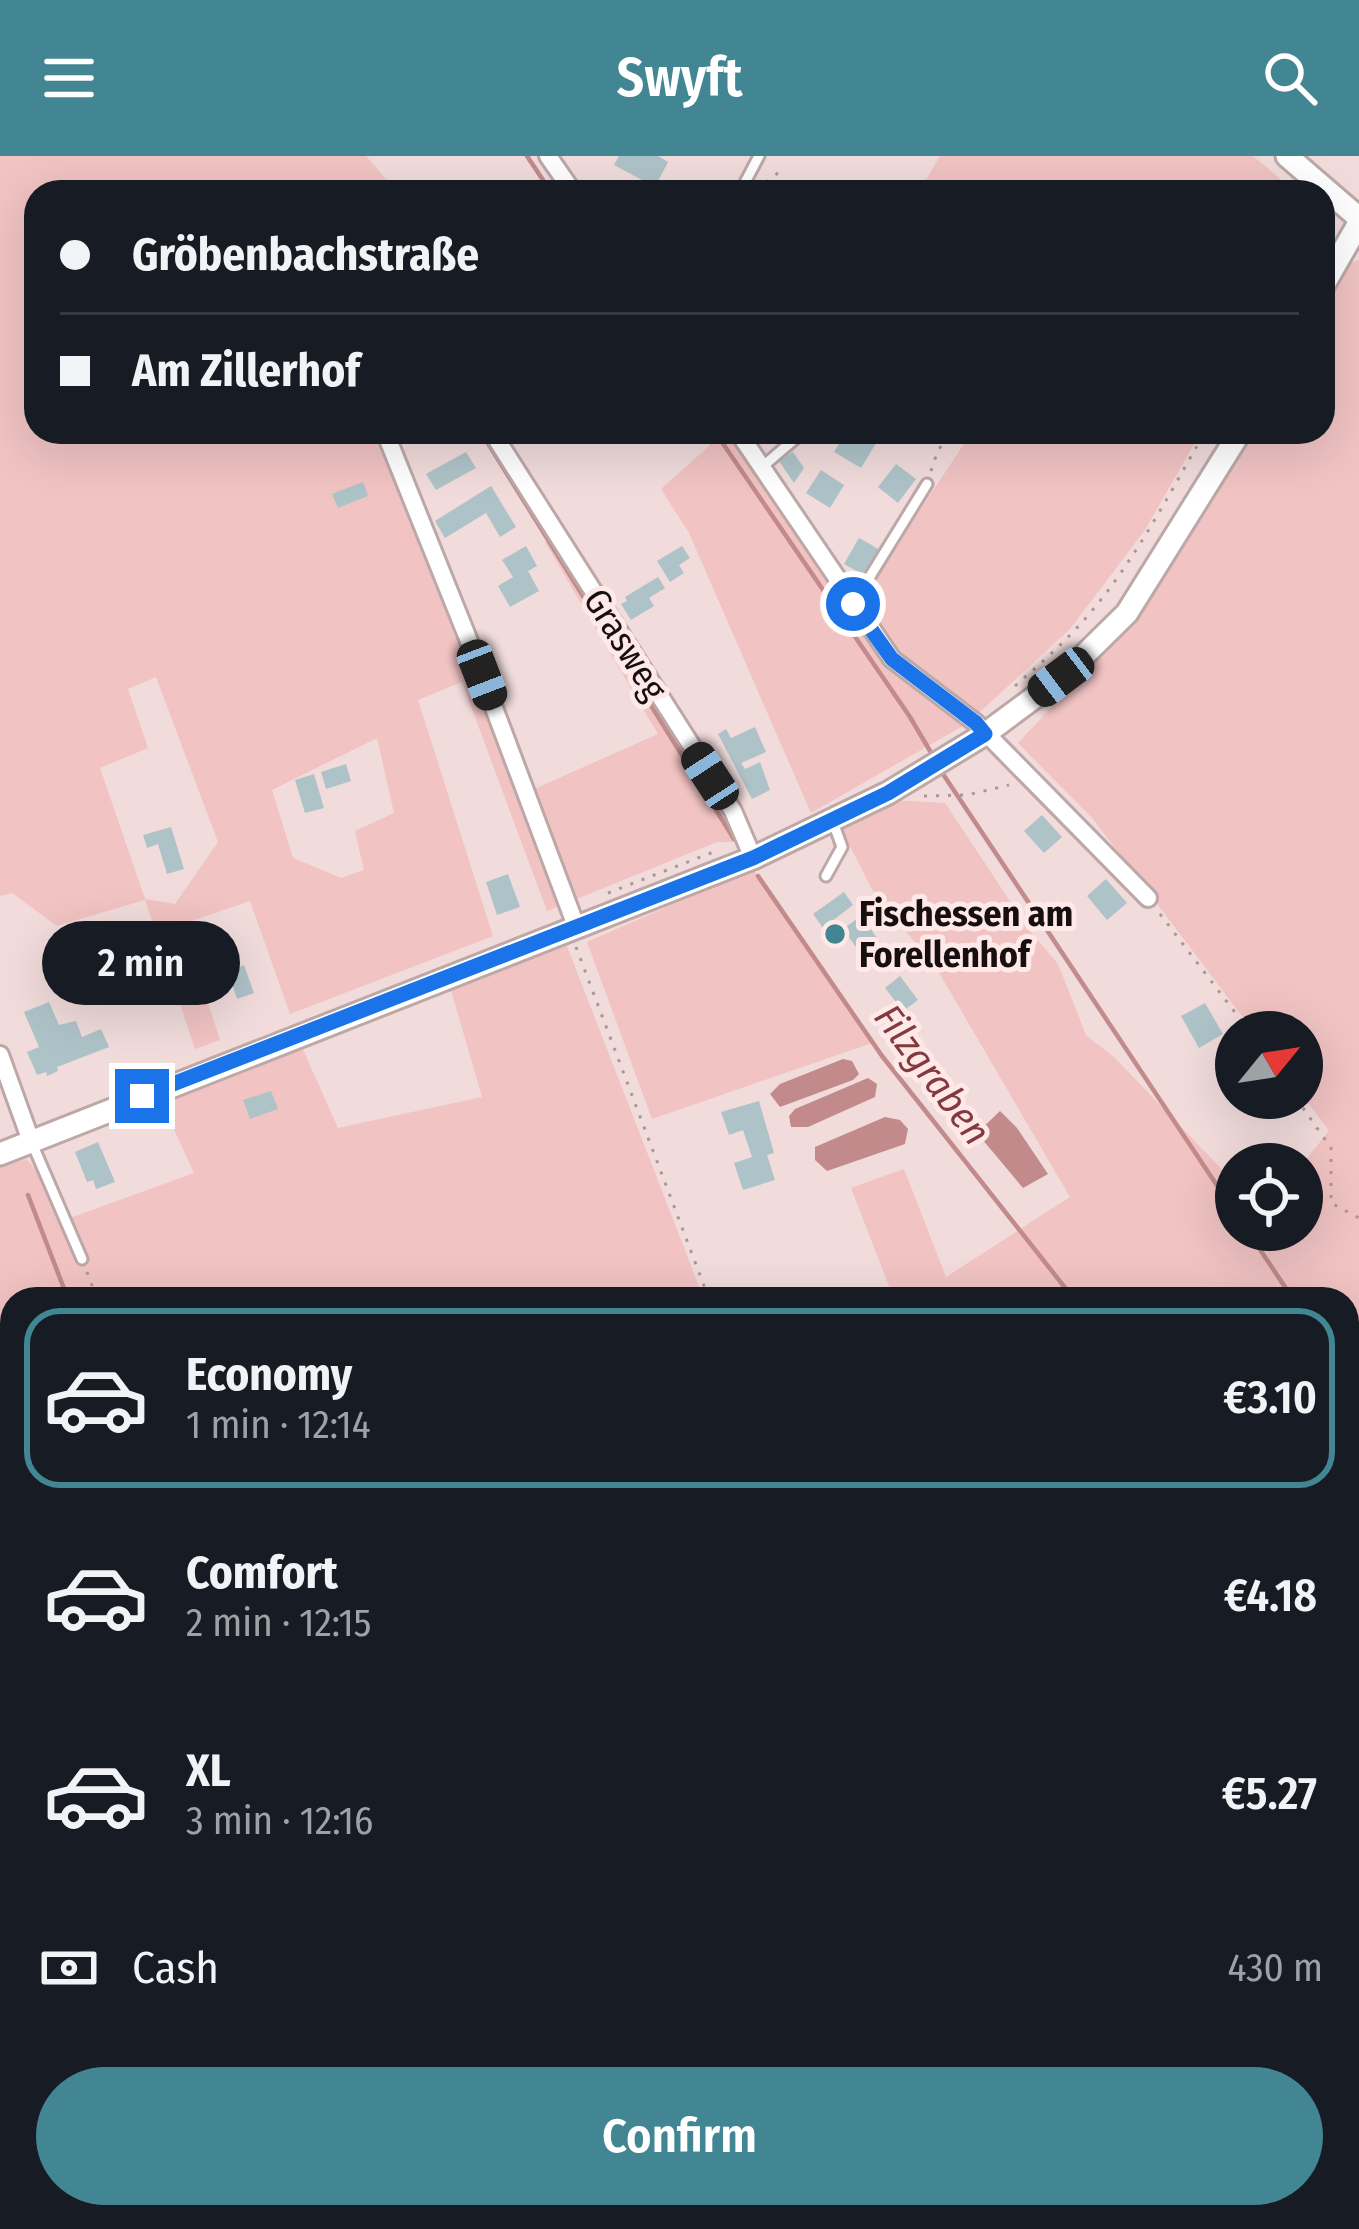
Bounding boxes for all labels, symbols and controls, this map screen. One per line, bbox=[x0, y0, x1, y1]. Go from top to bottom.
icon: menu bbox=[36, 45, 102, 111]
icon: search bbox=[1257, 45, 1323, 111]
text: Swyft bbox=[617, 46, 742, 110]
text: Gröbenbachstraße bbox=[132, 228, 479, 282]
text: Am Zillerhof bbox=[132, 344, 360, 398]
route start bbox=[826, 577, 880, 631]
street label: Grasweg bbox=[574, 581, 676, 708]
car bbox=[452, 635, 512, 715]
car bbox=[1021, 641, 1101, 713]
car bbox=[675, 736, 745, 816]
place label: Fischessen am Forellenhof bbox=[859, 892, 1073, 977]
marker: Fischessen am Forellenhof bbox=[822, 921, 848, 947]
callout: 2 min bbox=[43, 922, 241, 1006]
text: 2 min bbox=[98, 940, 184, 986]
water label: Filzgraben bbox=[865, 995, 1000, 1154]
north arrow bbox=[1215, 1011, 1323, 1119]
map controls bbox=[1215, 1011, 1323, 1251]
route end bbox=[115, 1069, 169, 1123]
button: locate bbox=[1215, 1143, 1323, 1251]
icon: car bbox=[42, 1344, 150, 1452]
text: Economy bbox=[186, 1348, 352, 1402]
text: €3.10 bbox=[1223, 1371, 1317, 1425]
text: 1 min · 12:14 bbox=[186, 1402, 371, 1448]
icon: car bbox=[42, 1542, 150, 1650]
text: Comfort bbox=[186, 1546, 338, 1600]
text: €4.18 bbox=[1224, 1569, 1317, 1623]
text: 2 min · 12:15 bbox=[186, 1600, 372, 1646]
icon: car bbox=[42, 1740, 150, 1848]
text: XL bbox=[186, 1744, 231, 1798]
text: €5.27 bbox=[1222, 1767, 1317, 1821]
text: 3 min · 12:16 bbox=[186, 1798, 373, 1844]
icon: cash bbox=[36, 1935, 102, 2001]
text: Cash bbox=[132, 1941, 219, 1995]
text: 430 m bbox=[1228, 1945, 1323, 1991]
button: Confirm bbox=[36, 2067, 1323, 2205]

